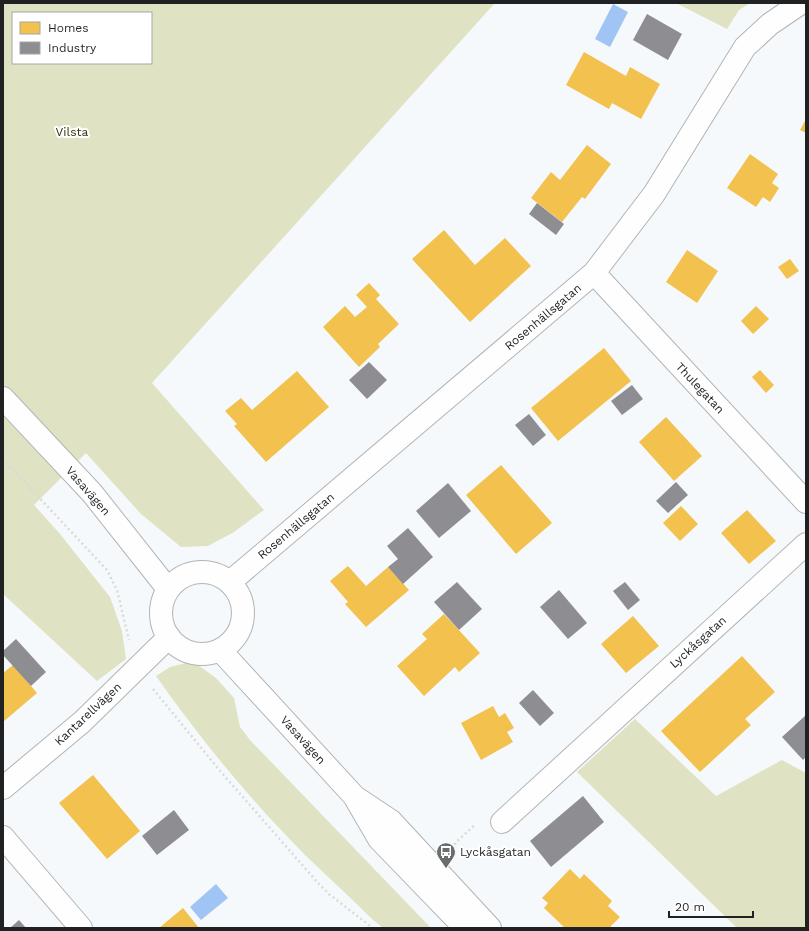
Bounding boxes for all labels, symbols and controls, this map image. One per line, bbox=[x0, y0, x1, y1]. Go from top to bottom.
legend bbox=[12, 12, 152, 64]
text: Homes bbox=[48, 21, 89, 35]
text: Industry bbox=[48, 41, 97, 55]
park label: Vilsta bbox=[56, 125, 89, 139]
street label: Rosenhällsgatan bbox=[502, 281, 584, 353]
street label: Thulegatan bbox=[673, 360, 727, 416]
street label: Vasavägen bbox=[63, 464, 113, 518]
street label: Rosenhällsgatan bbox=[255, 490, 337, 562]
street label: Lyckåsgatan bbox=[667, 613, 729, 671]
street label: Kantarellvägen bbox=[52, 680, 124, 748]
street label: Vasavägen bbox=[278, 713, 328, 767]
bus stop icon: Lyckåsgatan bbox=[435, 841, 457, 869]
place label: Lyckåsgatan bbox=[460, 845, 531, 859]
scale bar bbox=[669, 893, 753, 919]
text: 20 m bbox=[675, 900, 705, 914]

